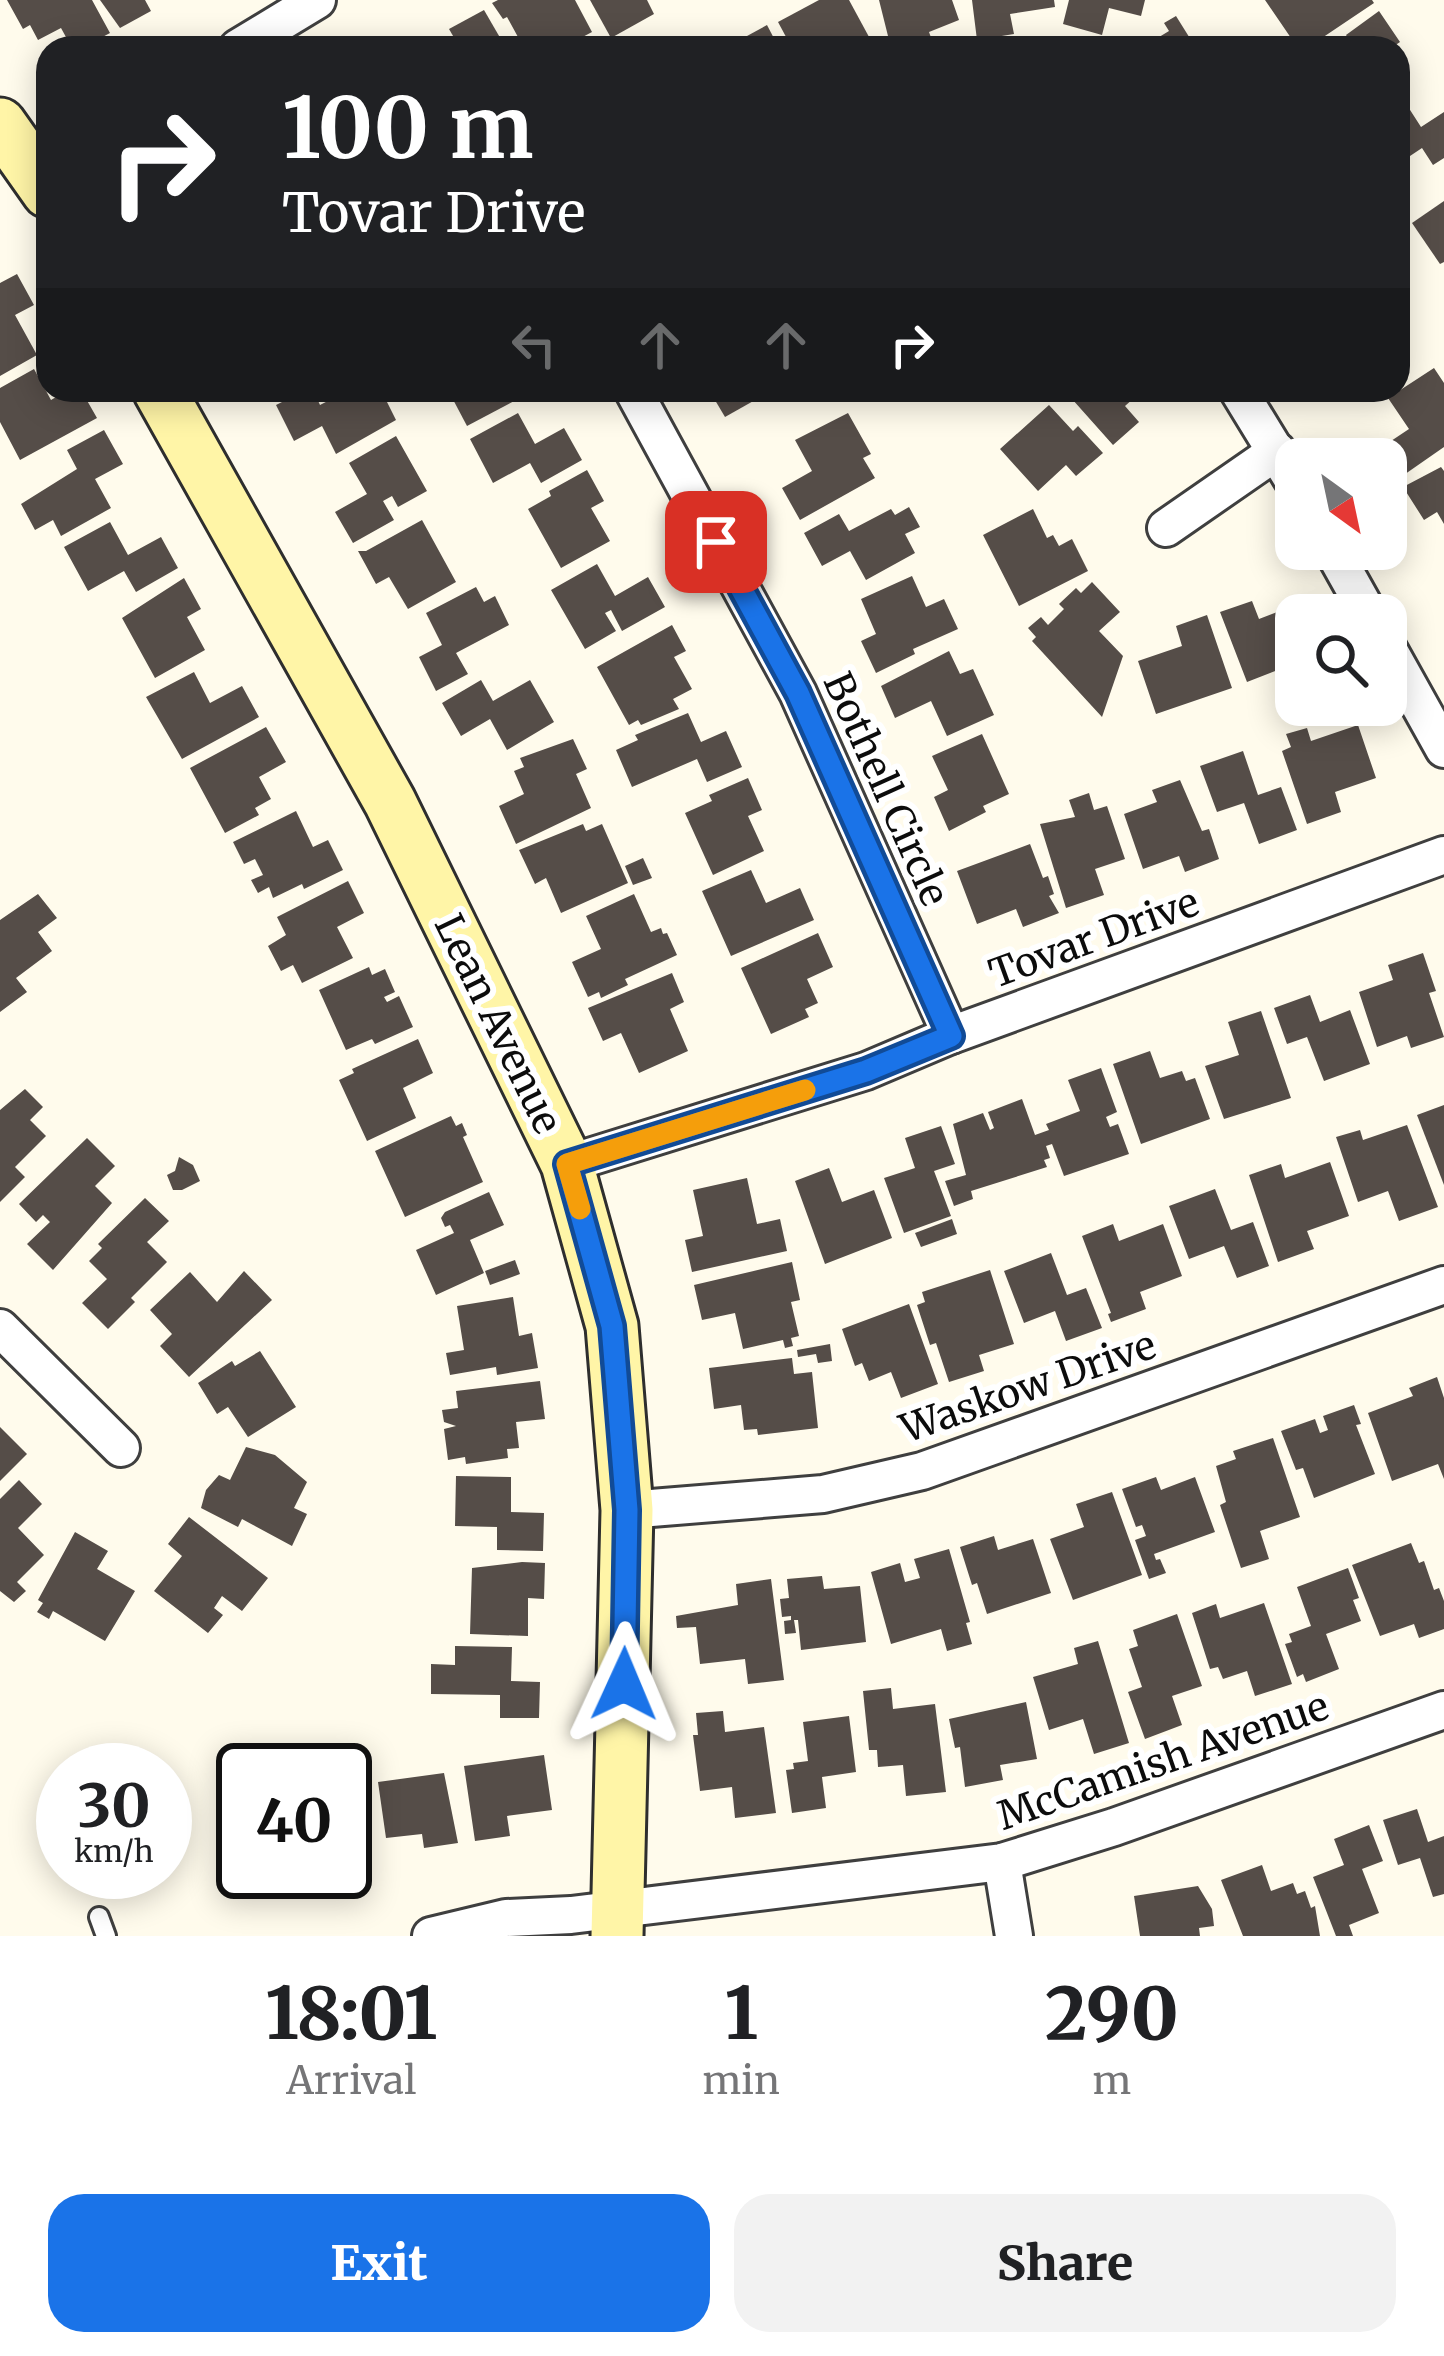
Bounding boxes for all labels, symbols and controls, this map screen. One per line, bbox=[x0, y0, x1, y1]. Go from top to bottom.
text: 100 m bbox=[282, 75, 534, 181]
icon: right bbox=[84, 84, 240, 240]
text: Tovar Drive bbox=[282, 179, 586, 247]
icon: left bbox=[501, 312, 567, 378]
icon: ahead bbox=[627, 312, 693, 378]
icon: ahead bbox=[753, 312, 819, 378]
icon: right bbox=[879, 312, 945, 378]
north arrow bbox=[1275, 438, 1407, 570]
map controls bbox=[1275, 438, 1407, 726]
pin bbox=[665, 491, 767, 593]
icon: arrive bbox=[683, 509, 749, 575]
button: search bbox=[1275, 594, 1407, 726]
street label: Bothell Circle bbox=[813, 665, 959, 913]
street label: Tovar Drive bbox=[983, 877, 1205, 999]
street label: Lean Avenue bbox=[424, 906, 572, 1142]
street label: Waskow Drive bbox=[893, 1320, 1162, 1454]
position arrow bbox=[561, 1621, 687, 1747]
street label: McCamish Avenue bbox=[991, 1681, 1335, 1841]
speed limit sign: 40 bbox=[216, 1743, 372, 1899]
text: 30 bbox=[77, 1768, 151, 1843]
text: km/h bbox=[74, 1832, 154, 1870]
text: 18:01 bbox=[265, 1968, 437, 2059]
text: 1 bbox=[724, 1968, 758, 2059]
text: 290 bbox=[1045, 1968, 1179, 2059]
text: Arrival bbox=[286, 2056, 416, 2105]
text: min bbox=[703, 2056, 780, 2105]
text: m bbox=[1093, 2056, 1131, 2105]
button: Exit bbox=[48, 2194, 710, 2332]
button: Share bbox=[734, 2194, 1396, 2332]

